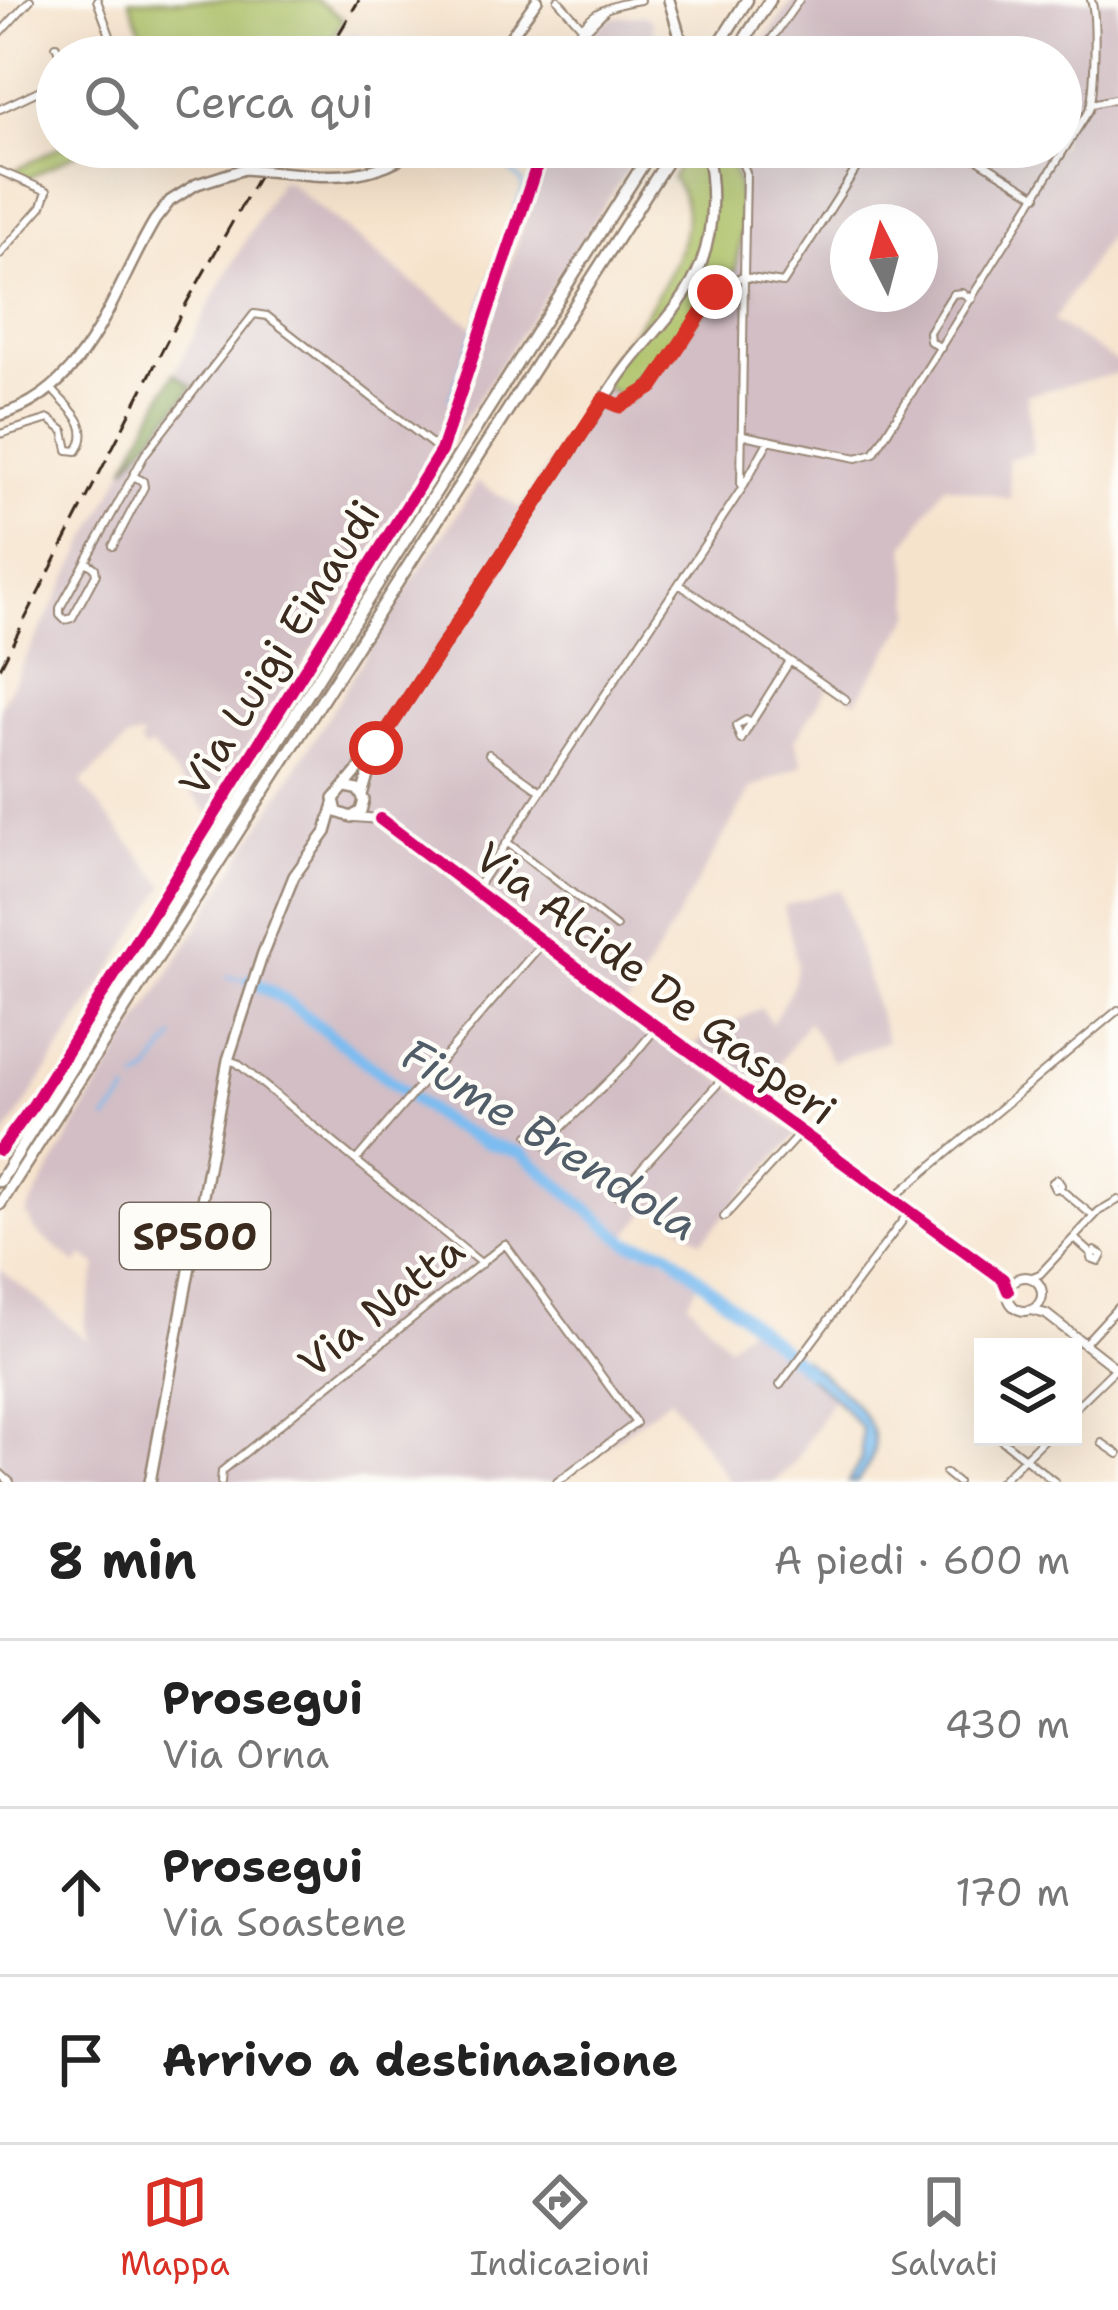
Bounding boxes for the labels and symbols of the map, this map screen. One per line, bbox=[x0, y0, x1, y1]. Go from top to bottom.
north arrow bbox=[830, 204, 938, 312]
route end bbox=[688, 265, 742, 319]
street label: Via Luigi Einaudi bbox=[165, 489, 393, 807]
route start bbox=[349, 721, 403, 775]
street label: Via Alcide De Gasperi bbox=[464, 829, 848, 1137]
water label: Fiume Brendola bbox=[390, 1024, 710, 1254]
road number: SP500 bbox=[120, 1203, 270, 1269]
street label: Via Natta bbox=[286, 1222, 476, 1390]

